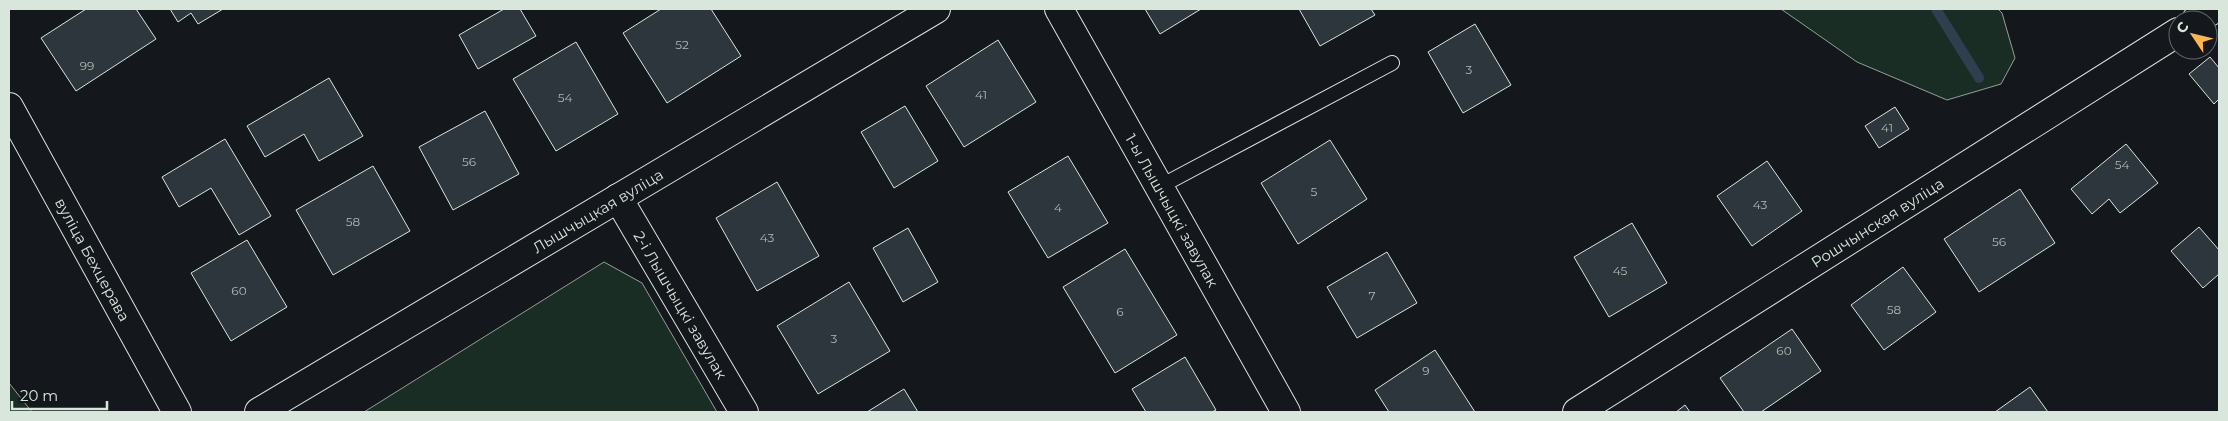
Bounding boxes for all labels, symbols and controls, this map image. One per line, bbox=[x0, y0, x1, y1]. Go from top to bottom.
north arrow bbox=[2168, 10, 2218, 60]
text: С bbox=[2172, 18, 2193, 37]
house number: 52 bbox=[675, 37, 689, 52]
house number: 99 bbox=[80, 58, 94, 73]
house number: 3 bbox=[1466, 62, 1473, 77]
house number: 41 bbox=[975, 87, 987, 102]
house number: 54 bbox=[558, 90, 572, 105]
house number: 41 bbox=[1881, 120, 1893, 135]
street label: 1-ы Лышчыцкі завулак bbox=[1122, 130, 1223, 291]
house number: 56 bbox=[462, 154, 476, 169]
house number: 54 bbox=[2115, 157, 2129, 172]
street label: Лышчыцкая вуліца bbox=[529, 164, 666, 257]
street label: Рошчынская вуліца bbox=[1807, 173, 1947, 271]
house number: 5 bbox=[1311, 184, 1318, 199]
street label: вуліца Бехцерава bbox=[51, 194, 135, 324]
house number: 43 bbox=[1753, 197, 1767, 212]
house number: 4 bbox=[1054, 200, 1062, 215]
house number: 58 bbox=[346, 214, 361, 229]
street label: 2-і Лышчыцкі завулак bbox=[630, 227, 732, 382]
house number: 43 bbox=[760, 230, 774, 245]
house number: 56 bbox=[1992, 234, 2006, 249]
house number: 45 bbox=[1613, 263, 1628, 278]
house number: 60 bbox=[231, 283, 247, 298]
house number: 7 bbox=[1368, 288, 1376, 303]
house number: 58 bbox=[1887, 302, 1902, 317]
house number: 6 bbox=[1116, 304, 1124, 319]
house number: 3 bbox=[831, 331, 838, 346]
house number: 60 bbox=[1776, 343, 1792, 358]
house number: 9 bbox=[1422, 363, 1430, 378]
scale bar bbox=[12, 378, 108, 410]
text: 20 m bbox=[20, 386, 58, 405]

